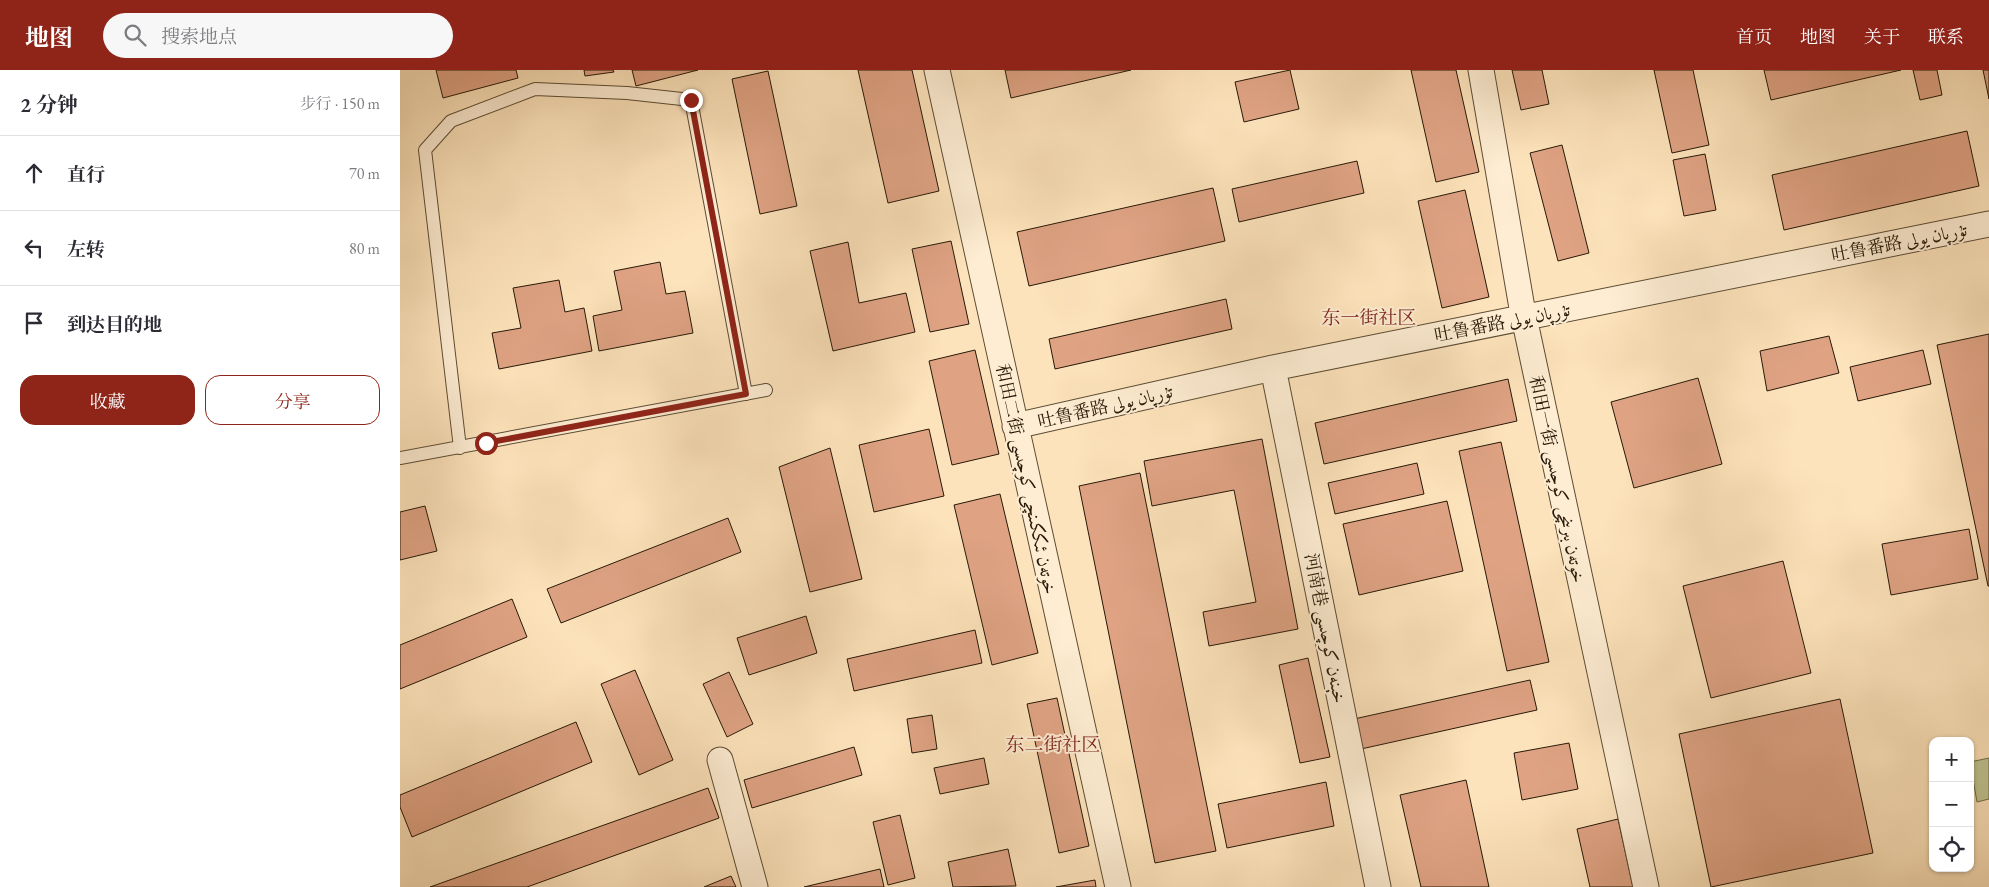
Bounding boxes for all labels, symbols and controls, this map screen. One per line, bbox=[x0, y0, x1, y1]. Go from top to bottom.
search box bbox=[103, 13, 453, 58]
icon: search bbox=[121, 21, 149, 49]
text: 地图 bbox=[25, 22, 73, 53]
text: 搜索地点 bbox=[161, 24, 237, 49]
text: 首页 bbox=[1736, 25, 1772, 48]
text: 地图 bbox=[1800, 25, 1836, 48]
text: 关于 bbox=[1864, 25, 1900, 48]
text: 联系 bbox=[1928, 25, 1964, 48]
route end bbox=[680, 89, 703, 112]
text: 2 分钟 bbox=[20, 91, 78, 118]
text: 步行 · 150 m bbox=[300, 93, 380, 114]
icon: ahead bbox=[20, 159, 48, 187]
text: 直行 bbox=[67, 162, 105, 187]
text: 70 m bbox=[349, 163, 380, 184]
street label: 吐鲁番路 تۇرپان يولى bbox=[1829, 217, 1970, 268]
icon: left bbox=[20, 234, 48, 262]
text: 左转 bbox=[67, 237, 105, 262]
text: 80 m bbox=[349, 238, 380, 259]
street label: 吐鲁番路 تۇرپان يولى bbox=[1432, 297, 1573, 348]
district label: 东一街社区 bbox=[1321, 305, 1417, 330]
icon: arrive bbox=[20, 309, 48, 337]
text: 到达目的地 bbox=[67, 312, 162, 337]
street label: 和田二街 خوتەن ئىككىنچى كوچىسى bbox=[989, 362, 1063, 597]
street label: 和田一街 خوتەن بىرىنچى كوچىسى bbox=[1523, 374, 1591, 585]
button: 收藏 bbox=[20, 375, 195, 425]
button: 分享 bbox=[205, 375, 380, 425]
street label: 吐鲁番路 تۇرپان يولى bbox=[1035, 379, 1176, 435]
route start bbox=[475, 432, 498, 455]
street label: 河南巷 خېنەن كوچىسى bbox=[1298, 551, 1352, 705]
district label: 东二街社区 bbox=[1005, 732, 1101, 757]
map controls bbox=[1929, 737, 1974, 872]
button: + bbox=[1929, 737, 1974, 782]
button: − bbox=[1929, 782, 1974, 827]
button: locate bbox=[1929, 827, 1974, 872]

